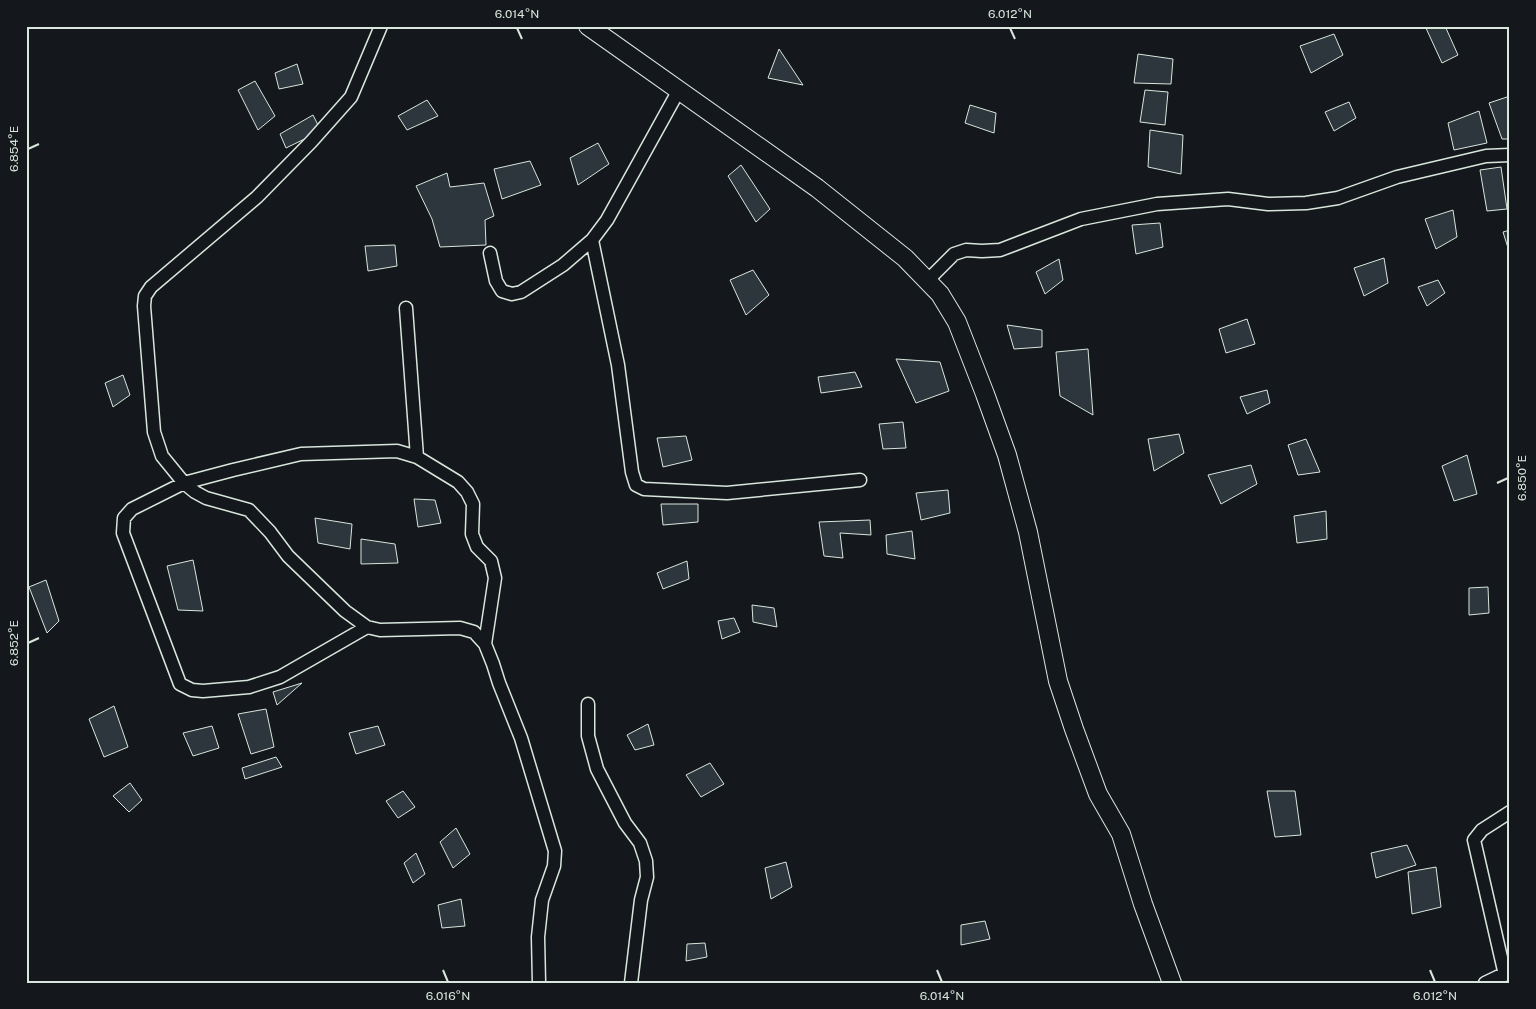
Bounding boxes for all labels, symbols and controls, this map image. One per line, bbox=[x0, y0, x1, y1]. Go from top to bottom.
text: 6.014°N bbox=[495, 7, 539, 21]
text: 6.012°N bbox=[988, 7, 1032, 21]
text: 6.854°E bbox=[7, 126, 21, 172]
text: 6.850°E bbox=[1515, 455, 1529, 501]
text: 6.852°E bbox=[7, 620, 21, 666]
text: 6.016°N bbox=[426, 989, 470, 1003]
text: 6.014°N bbox=[920, 989, 964, 1003]
text: 6.012°N bbox=[1413, 989, 1457, 1003]

